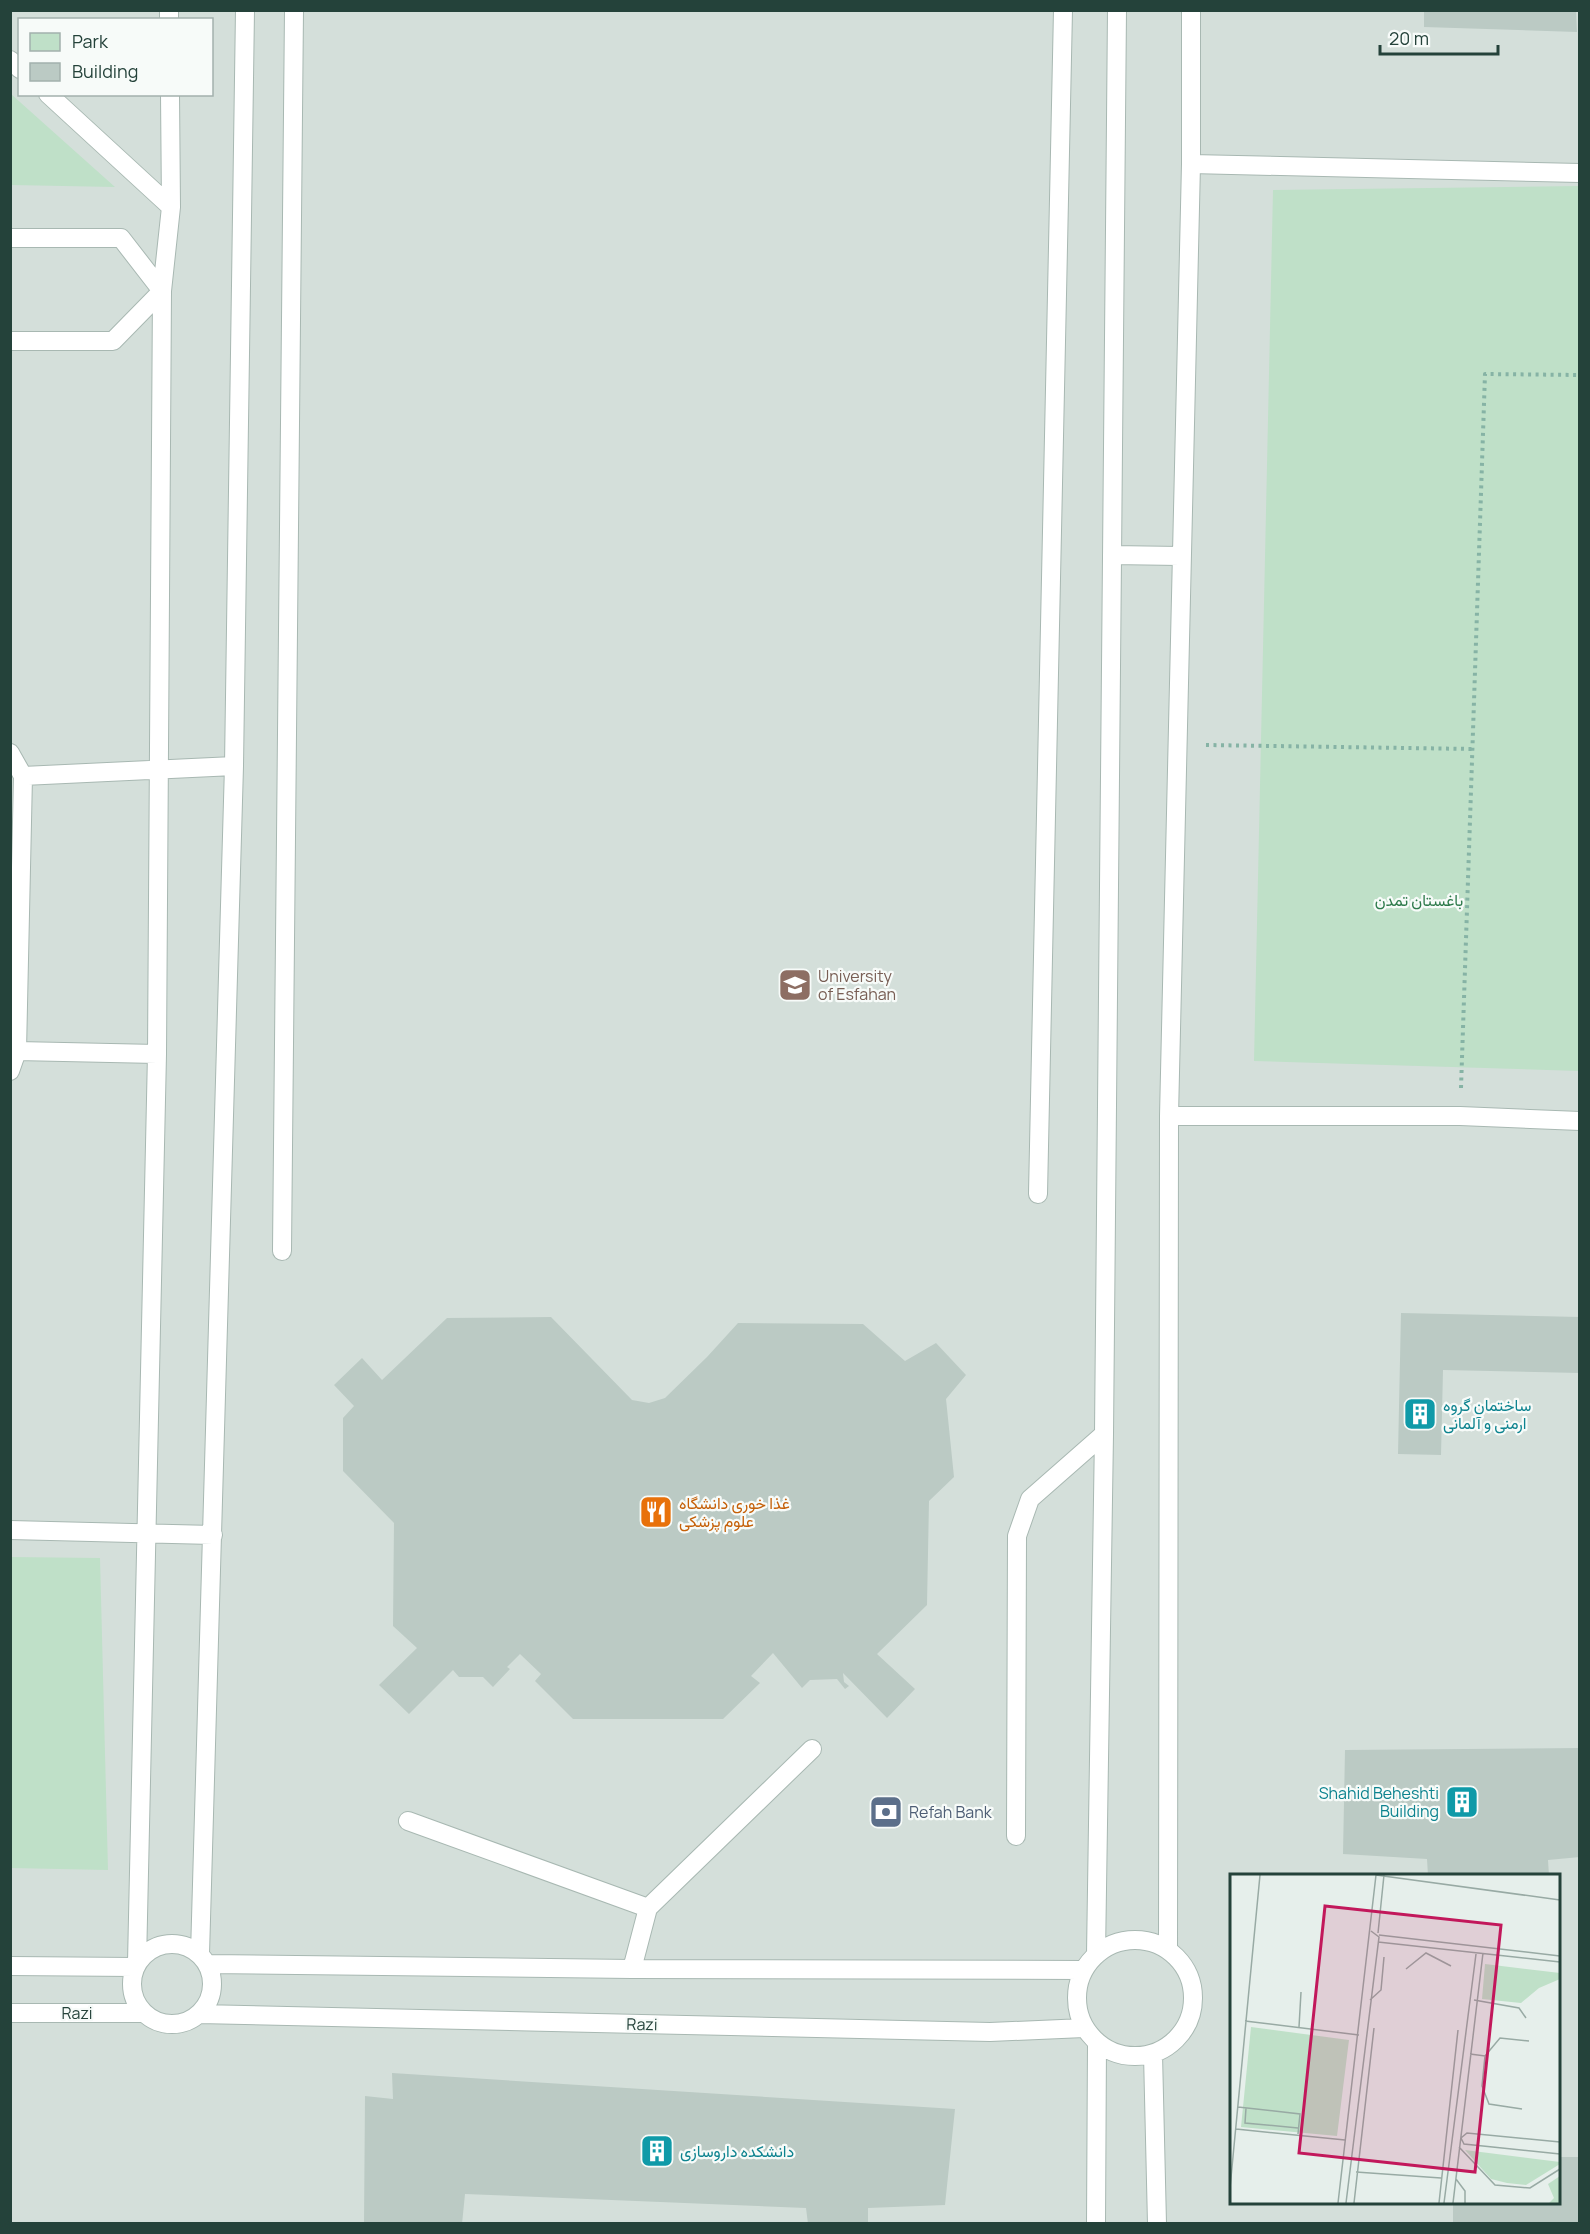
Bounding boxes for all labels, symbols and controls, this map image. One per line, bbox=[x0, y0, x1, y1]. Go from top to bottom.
legend bbox=[18, 18, 213, 96]
scale bar bbox=[1380, 18, 1498, 56]
text: 20 m bbox=[1389, 26, 1429, 50]
text: Park bbox=[72, 29, 109, 53]
text: Building bbox=[72, 59, 138, 83]
park label: باغستان تمدن bbox=[1375, 889, 1463, 911]
place label: University of Esfahan bbox=[818, 965, 896, 1005]
school or university icon: University of Esfahan bbox=[777, 967, 813, 1003]
place label: ساختمان گروه ارمنی و آلمانی bbox=[1443, 1394, 1531, 1434]
building icon: ساختمان گروه ارمنی و آلمانی bbox=[1402, 1396, 1438, 1432]
place label: غذا خوری دانشگاه علوم پزشکی bbox=[679, 1492, 790, 1533]
restaurant icon: غذا خوری دانشگاه علوم پزشکی bbox=[638, 1494, 674, 1530]
place label: Shahid Beheshti Building bbox=[1319, 1782, 1439, 1822]
building icon: Shahid Beheshti Building bbox=[1444, 1784, 1480, 1820]
bank icon: Refah Bank bbox=[868, 1794, 904, 1830]
place label: Refah Bank bbox=[909, 1801, 993, 1823]
inset map bbox=[1230, 1874, 1560, 2204]
street label: Razi bbox=[61, 2002, 93, 2024]
street label: Razi bbox=[626, 2013, 658, 2035]
building icon: دانشکده داروسازی bbox=[639, 2133, 675, 2169]
place label: دانشکده داروسازی bbox=[680, 2140, 794, 2162]

